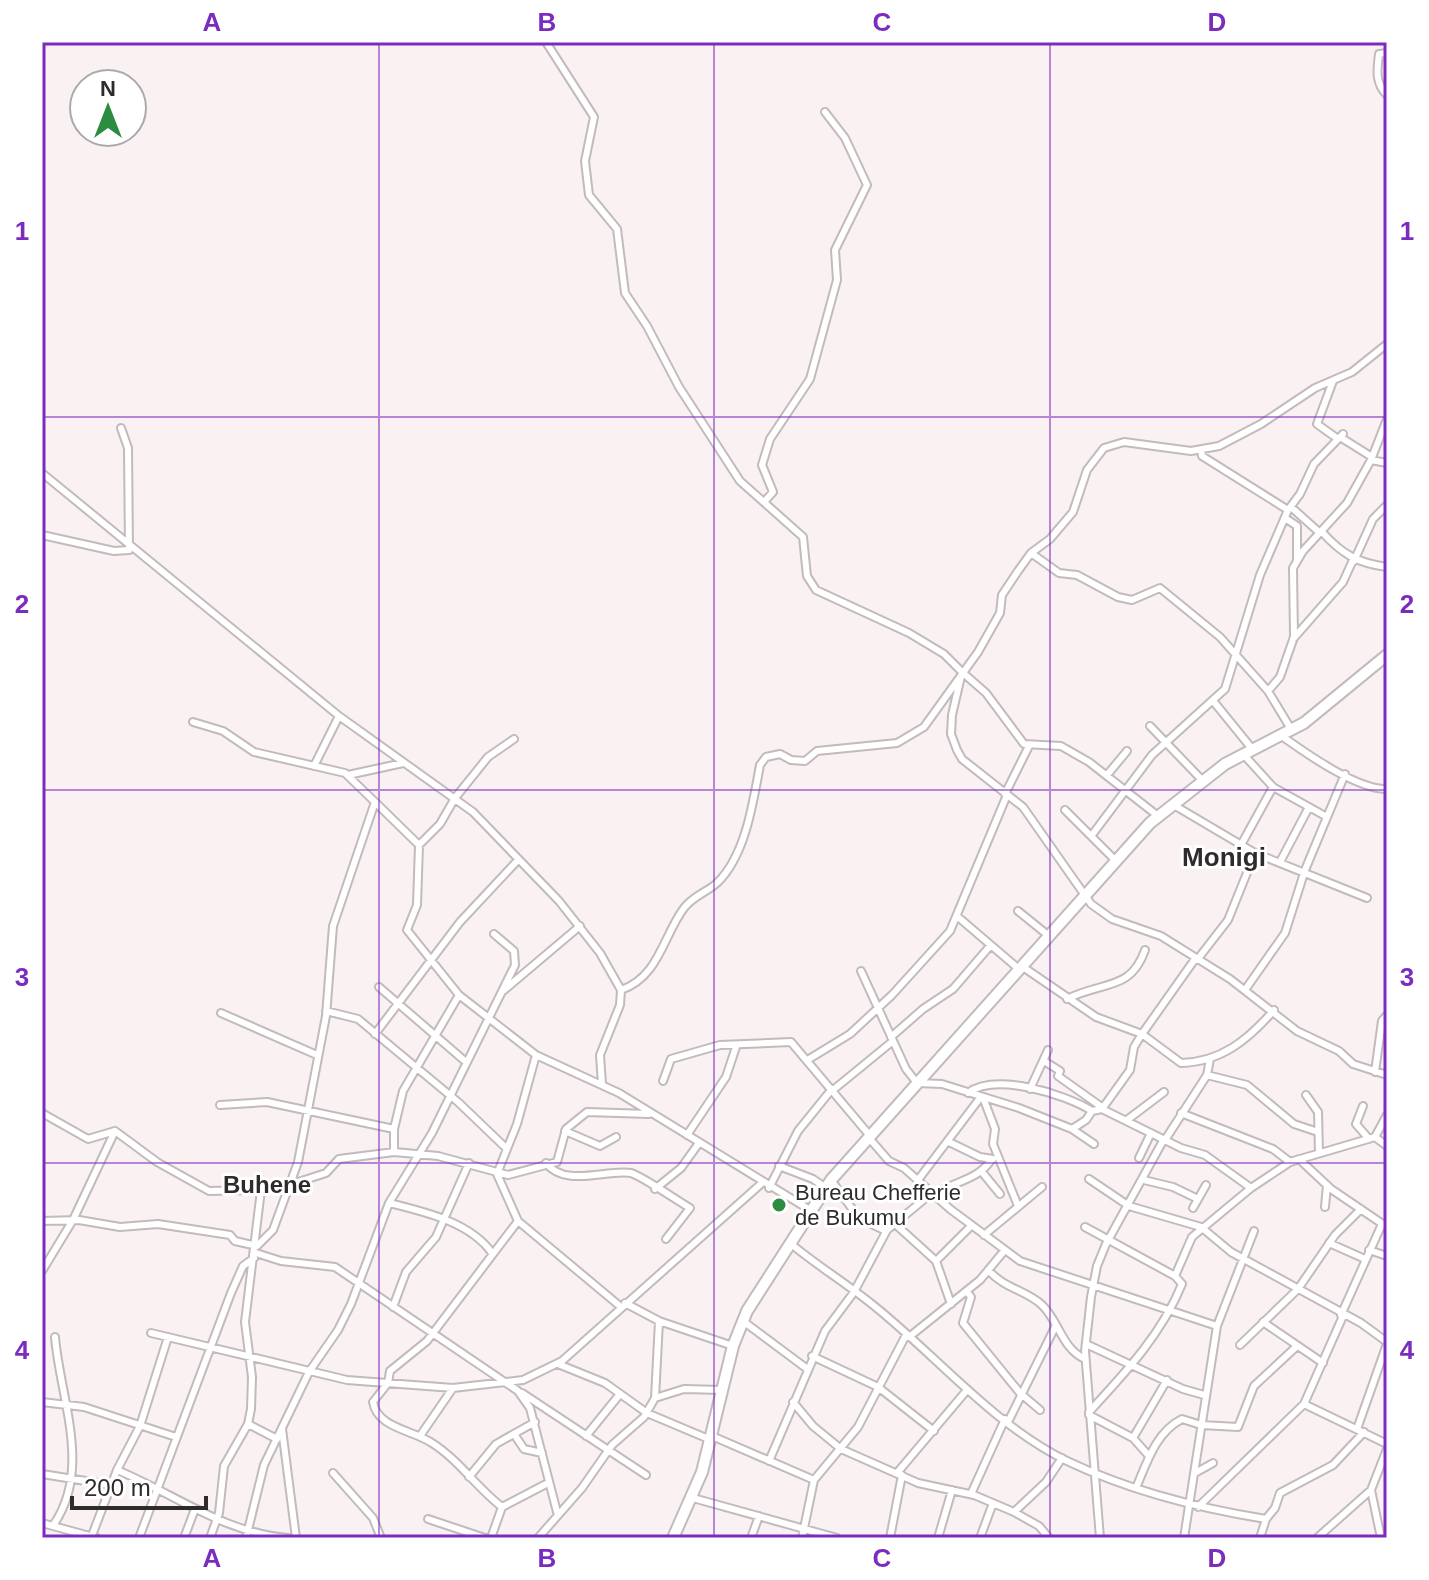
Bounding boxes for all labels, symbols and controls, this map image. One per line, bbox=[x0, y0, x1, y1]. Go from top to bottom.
text: A bbox=[203, 7, 222, 37]
text: B bbox=[538, 7, 556, 37]
text: C bbox=[873, 7, 892, 37]
text: D bbox=[1208, 7, 1226, 37]
north arrow bbox=[68, 68, 148, 148]
text: N bbox=[100, 76, 116, 101]
text: 1 bbox=[15, 216, 29, 246]
text: 1 bbox=[1400, 216, 1414, 246]
text: 2 bbox=[15, 589, 29, 619]
text: 2 bbox=[1400, 589, 1414, 619]
district label: Monigi bbox=[1182, 842, 1266, 872]
text: 3 bbox=[15, 962, 29, 992]
text: 3 bbox=[1400, 962, 1414, 992]
district label: Buhene bbox=[223, 1171, 311, 1198]
place label: Bureau Chefferie de Bukumu bbox=[795, 1180, 961, 1230]
marker: Bureau Chefferie de Bukumu bbox=[770, 1196, 788, 1214]
text: 4 bbox=[15, 1335, 30, 1365]
text: 4 bbox=[1400, 1335, 1415, 1365]
scale bar bbox=[72, 1460, 206, 1510]
text: 200 m bbox=[84, 1474, 151, 1501]
text: A bbox=[203, 1543, 222, 1573]
text: B bbox=[538, 1543, 556, 1573]
text: C bbox=[873, 1543, 892, 1573]
text: D bbox=[1208, 1543, 1226, 1573]

